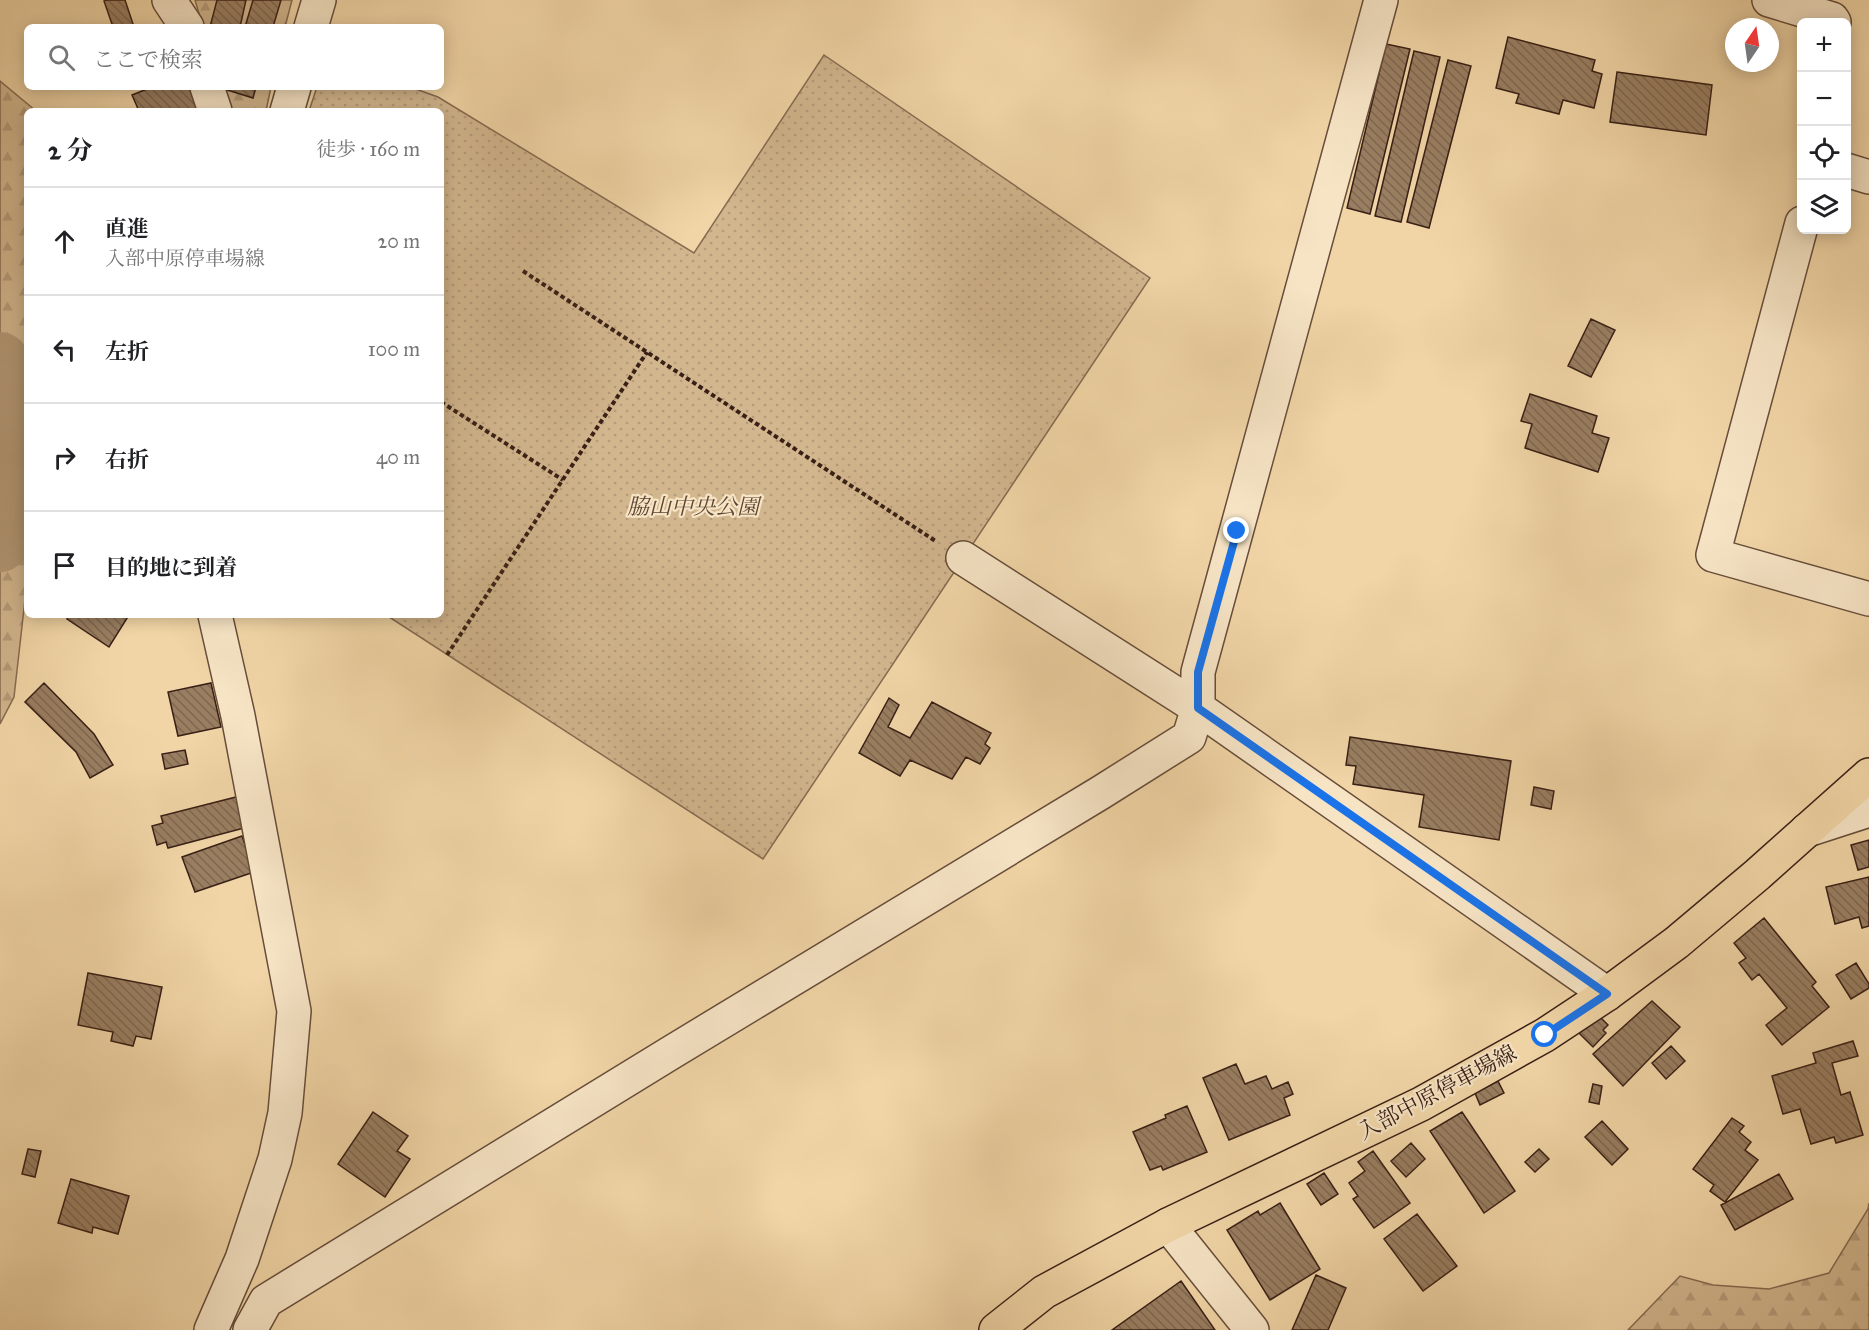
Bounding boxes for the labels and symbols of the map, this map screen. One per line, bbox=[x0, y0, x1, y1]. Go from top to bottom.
north arrow bbox=[1725, 18, 1779, 72]
park label: 脇山中央公園 bbox=[627, 493, 762, 520]
route end bbox=[1223, 517, 1249, 543]
route start bbox=[1531, 1021, 1557, 1047]
street label: 入部中原停車場線 bbox=[1353, 1039, 1521, 1145]

